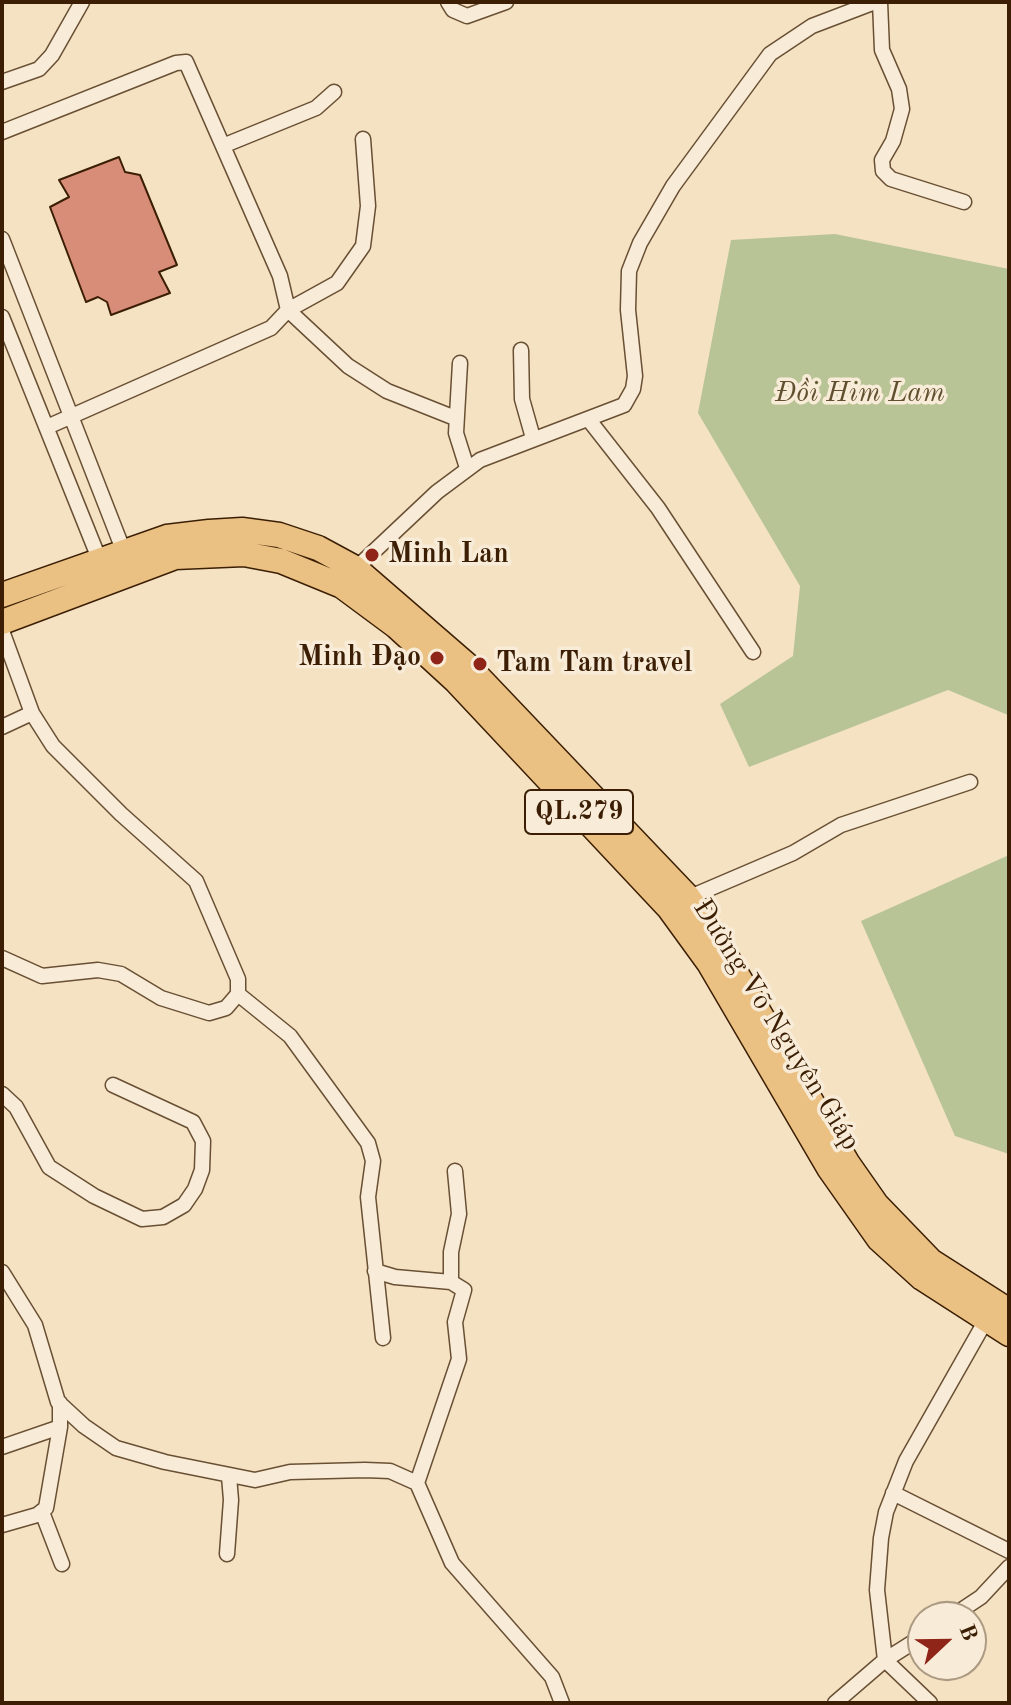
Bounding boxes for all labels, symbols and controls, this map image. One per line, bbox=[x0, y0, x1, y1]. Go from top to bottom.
park label: Đồi Him Lam bbox=[775, 377, 945, 411]
place label: Minh Lan bbox=[388, 538, 509, 572]
marker: Minh Lan bbox=[363, 546, 381, 564]
place label: Minh Đạo bbox=[298, 641, 421, 675]
place label: Tam Tam travel bbox=[496, 647, 692, 681]
marker: Minh Đạo bbox=[428, 649, 446, 667]
marker: Tam Tam travel bbox=[471, 655, 489, 673]
road number: QL.279 bbox=[525, 790, 633, 834]
street label: Đường Võ Nguyên Giáp bbox=[685, 893, 867, 1157]
north arrow bbox=[907, 1601, 987, 1681]
text: B bbox=[954, 1621, 981, 1644]

